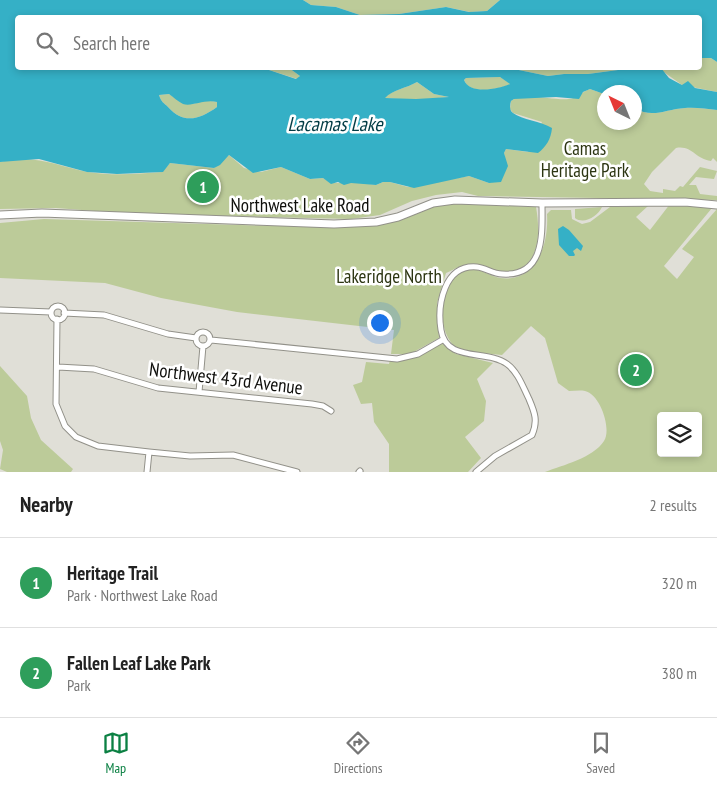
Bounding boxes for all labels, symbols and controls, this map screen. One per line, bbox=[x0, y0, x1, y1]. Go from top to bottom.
search box bbox=[15, 15, 702, 70]
icon: search bbox=[33, 29, 61, 57]
text: Search here bbox=[73, 31, 150, 55]
north arrow bbox=[597, 85, 642, 130]
water label: Lacamas Lake bbox=[288, 111, 384, 137]
park label: Camas Heritage Park bbox=[541, 136, 630, 182]
pin: 1 bbox=[187, 168, 219, 206]
street label: Northwest Lake Road bbox=[231, 193, 369, 217]
park label: Lakeridge North bbox=[336, 264, 442, 288]
your location bbox=[367, 310, 393, 336]
pin: 2 bbox=[620, 351, 652, 389]
street label: Northwest 43rd Avenue bbox=[148, 357, 304, 399]
map controls bbox=[657, 412, 702, 457]
button: layers bbox=[657, 412, 702, 457]
text: Nearby bbox=[20, 491, 73, 518]
text: 2 results bbox=[650, 495, 697, 515]
text: Heritage Trail bbox=[67, 561, 158, 585]
text: 1 bbox=[32, 573, 40, 593]
text: 320 m bbox=[662, 573, 697, 593]
text: Park · Northwest Lake Road bbox=[67, 585, 218, 605]
text: Fallen Leaf Lake Park bbox=[67, 651, 211, 675]
text: 2 bbox=[32, 663, 40, 683]
text: 380 m bbox=[662, 663, 697, 683]
text: Park bbox=[67, 675, 91, 695]
tab: Map bbox=[102, 729, 130, 777]
tab: Directions bbox=[334, 729, 382, 777]
tab: Saved bbox=[586, 729, 615, 777]

